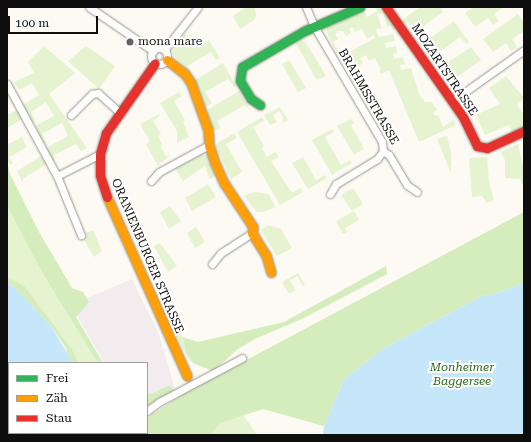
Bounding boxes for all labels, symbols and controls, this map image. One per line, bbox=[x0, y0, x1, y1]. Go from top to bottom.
scale bar bbox=[10, 8, 100, 34]
text: 100 m bbox=[15, 16, 49, 30]
street label: MOZARTSTRASSE bbox=[408, 21, 480, 119]
place label: mona mare bbox=[138, 35, 202, 49]
marker: mona mare bbox=[125, 37, 135, 47]
street label: BRAHMSSTRASSE bbox=[335, 46, 401, 148]
street label: ORANIENBURGER STRASSE bbox=[108, 176, 186, 336]
park label: Monheimer Baggersee bbox=[430, 361, 494, 389]
legend bbox=[8, 362, 148, 434]
text: Frei bbox=[46, 371, 68, 385]
text: Zäh bbox=[46, 391, 68, 405]
text: Stau bbox=[46, 411, 72, 425]

